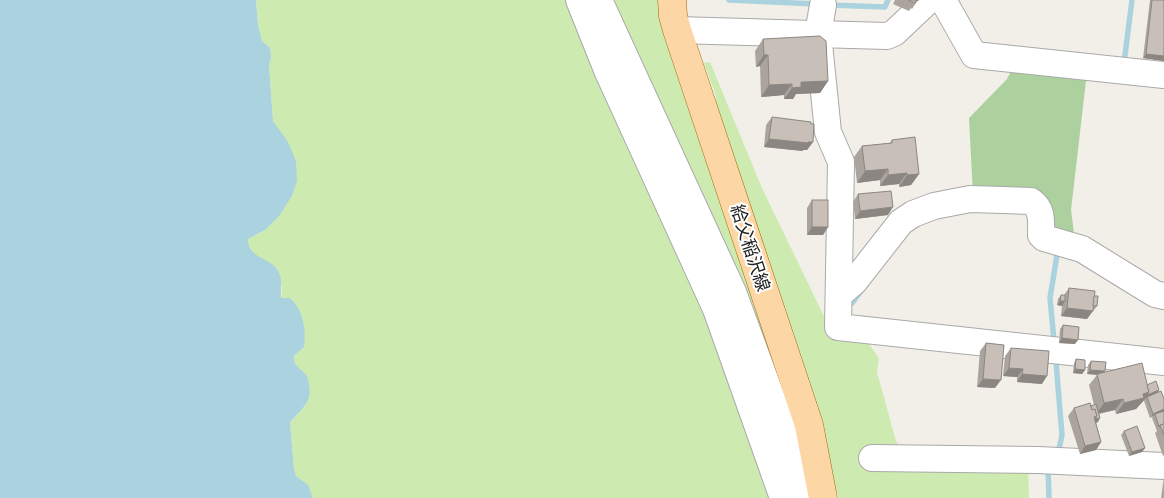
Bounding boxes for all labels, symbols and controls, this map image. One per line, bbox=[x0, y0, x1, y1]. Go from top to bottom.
street label: 給父稲沢線 bbox=[725, 201, 776, 295]

